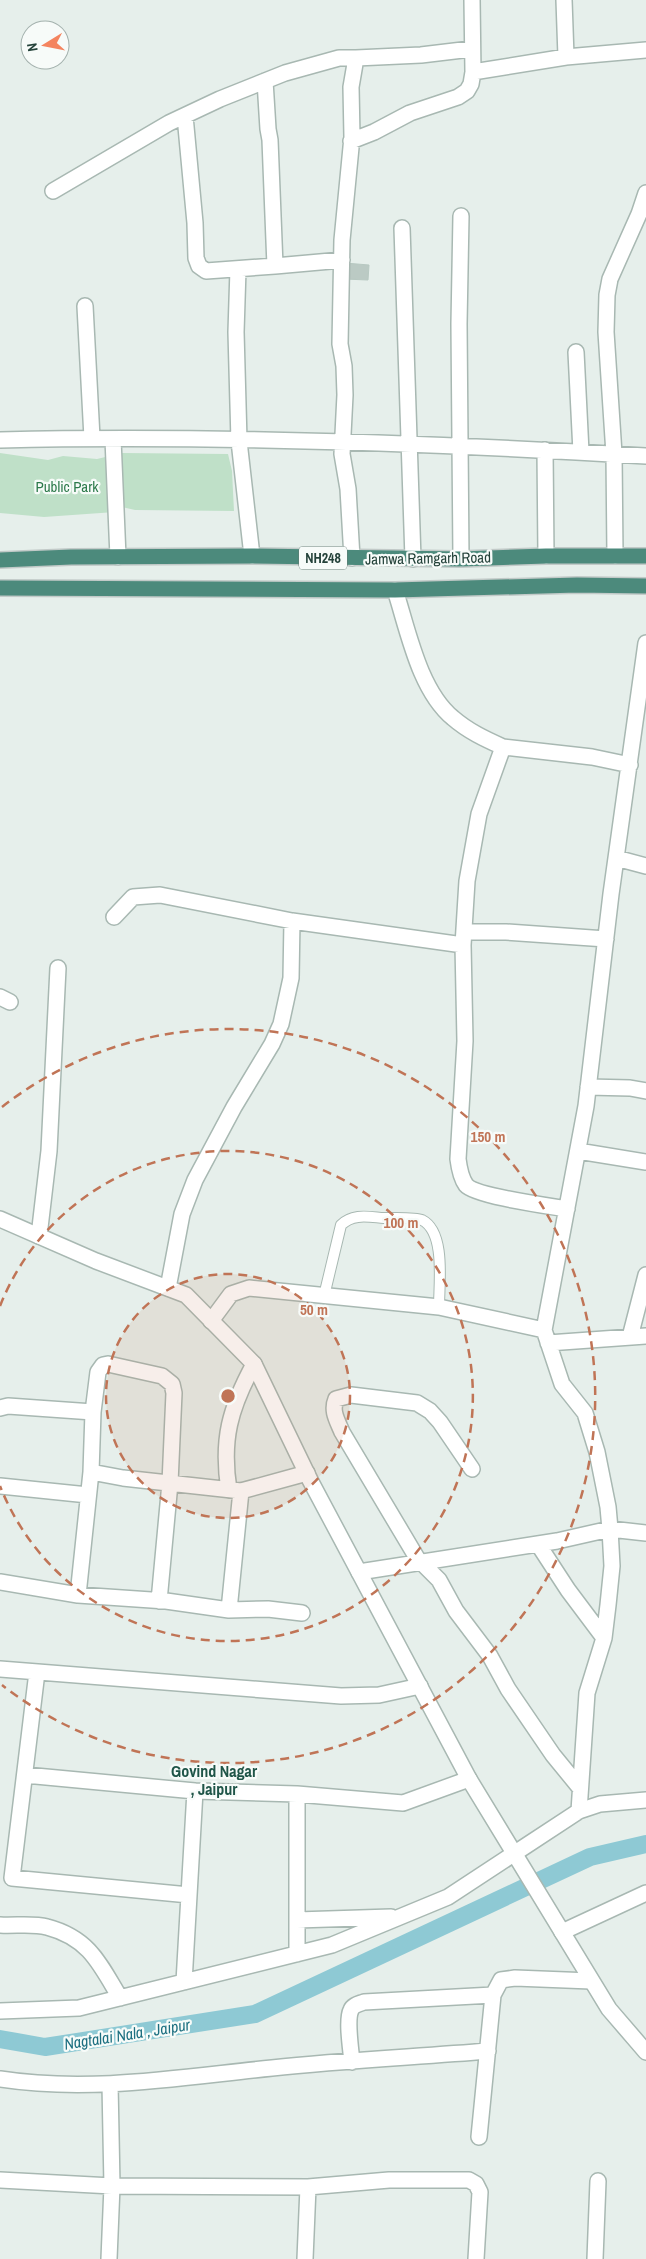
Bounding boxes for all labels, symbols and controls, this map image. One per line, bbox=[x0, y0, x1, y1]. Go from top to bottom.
north arrow bbox=[20, 20, 70, 70]
text: N bbox=[23, 42, 42, 53]
park label: Public Park bbox=[36, 476, 99, 497]
road number: NH248 bbox=[299, 546, 347, 570]
street label: Jamwa Ramgarh Road bbox=[365, 546, 491, 570]
text: 150 m bbox=[471, 1126, 505, 1147]
text: 100 m bbox=[384, 1212, 418, 1233]
text: 50 m bbox=[300, 1299, 328, 1320]
centre of rings bbox=[219, 1387, 237, 1405]
district label: Govind Nagar , Jaipur bbox=[171, 1760, 258, 1800]
water label: Nagtalai Nala , Jaipur bbox=[63, 2013, 192, 2055]

